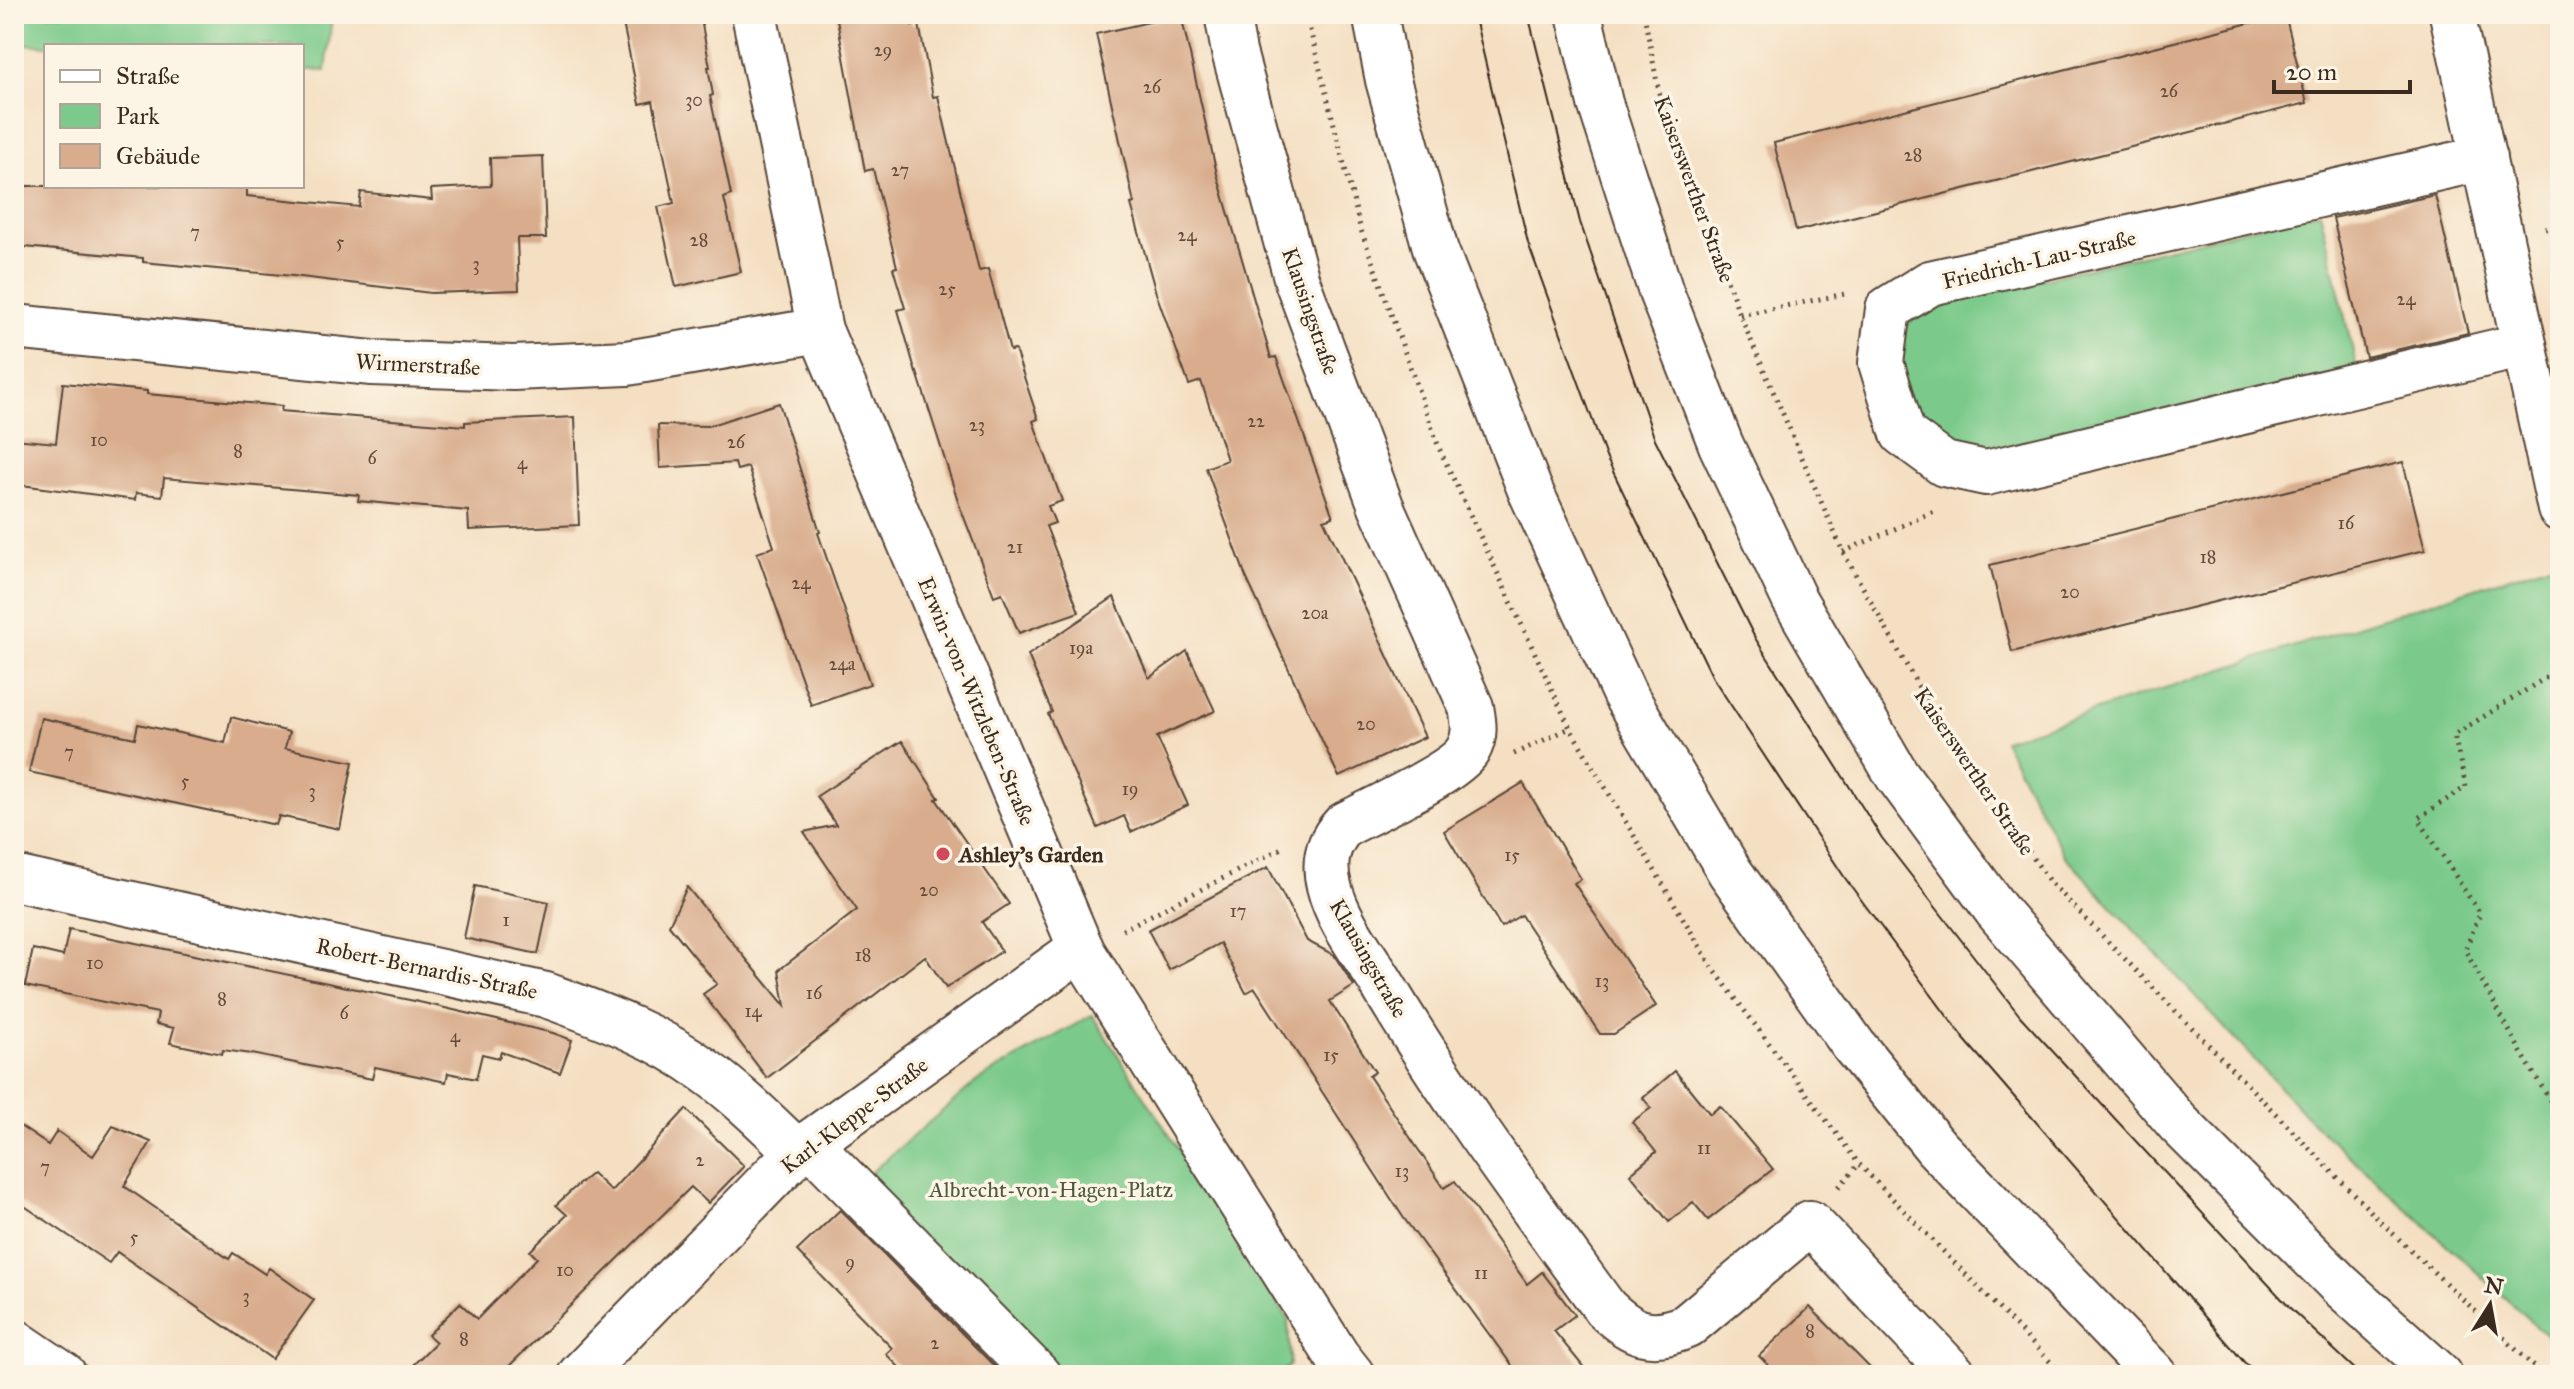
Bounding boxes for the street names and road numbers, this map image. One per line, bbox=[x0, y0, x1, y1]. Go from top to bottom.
street label: Kaiserswerther Straße bbox=[1648, 92, 1741, 286]
street label: Friedrich-Lau-Straße bbox=[1940, 224, 2139, 295]
street label: Klausingstraße bbox=[1276, 244, 1345, 378]
street label: Wirmerstraße bbox=[355, 348, 481, 381]
street label: Erwin-von-Witzleben-Straße bbox=[912, 573, 1041, 830]
street label: Kaiserswerther Straße bbox=[1908, 682, 2041, 860]
street label: Klausingstraße bbox=[1324, 894, 1413, 1022]
street label: Robert-Bernardis-Straße bbox=[314, 932, 540, 1005]
street label: Karl-Kleppe-Straße bbox=[775, 1051, 933, 1180]

